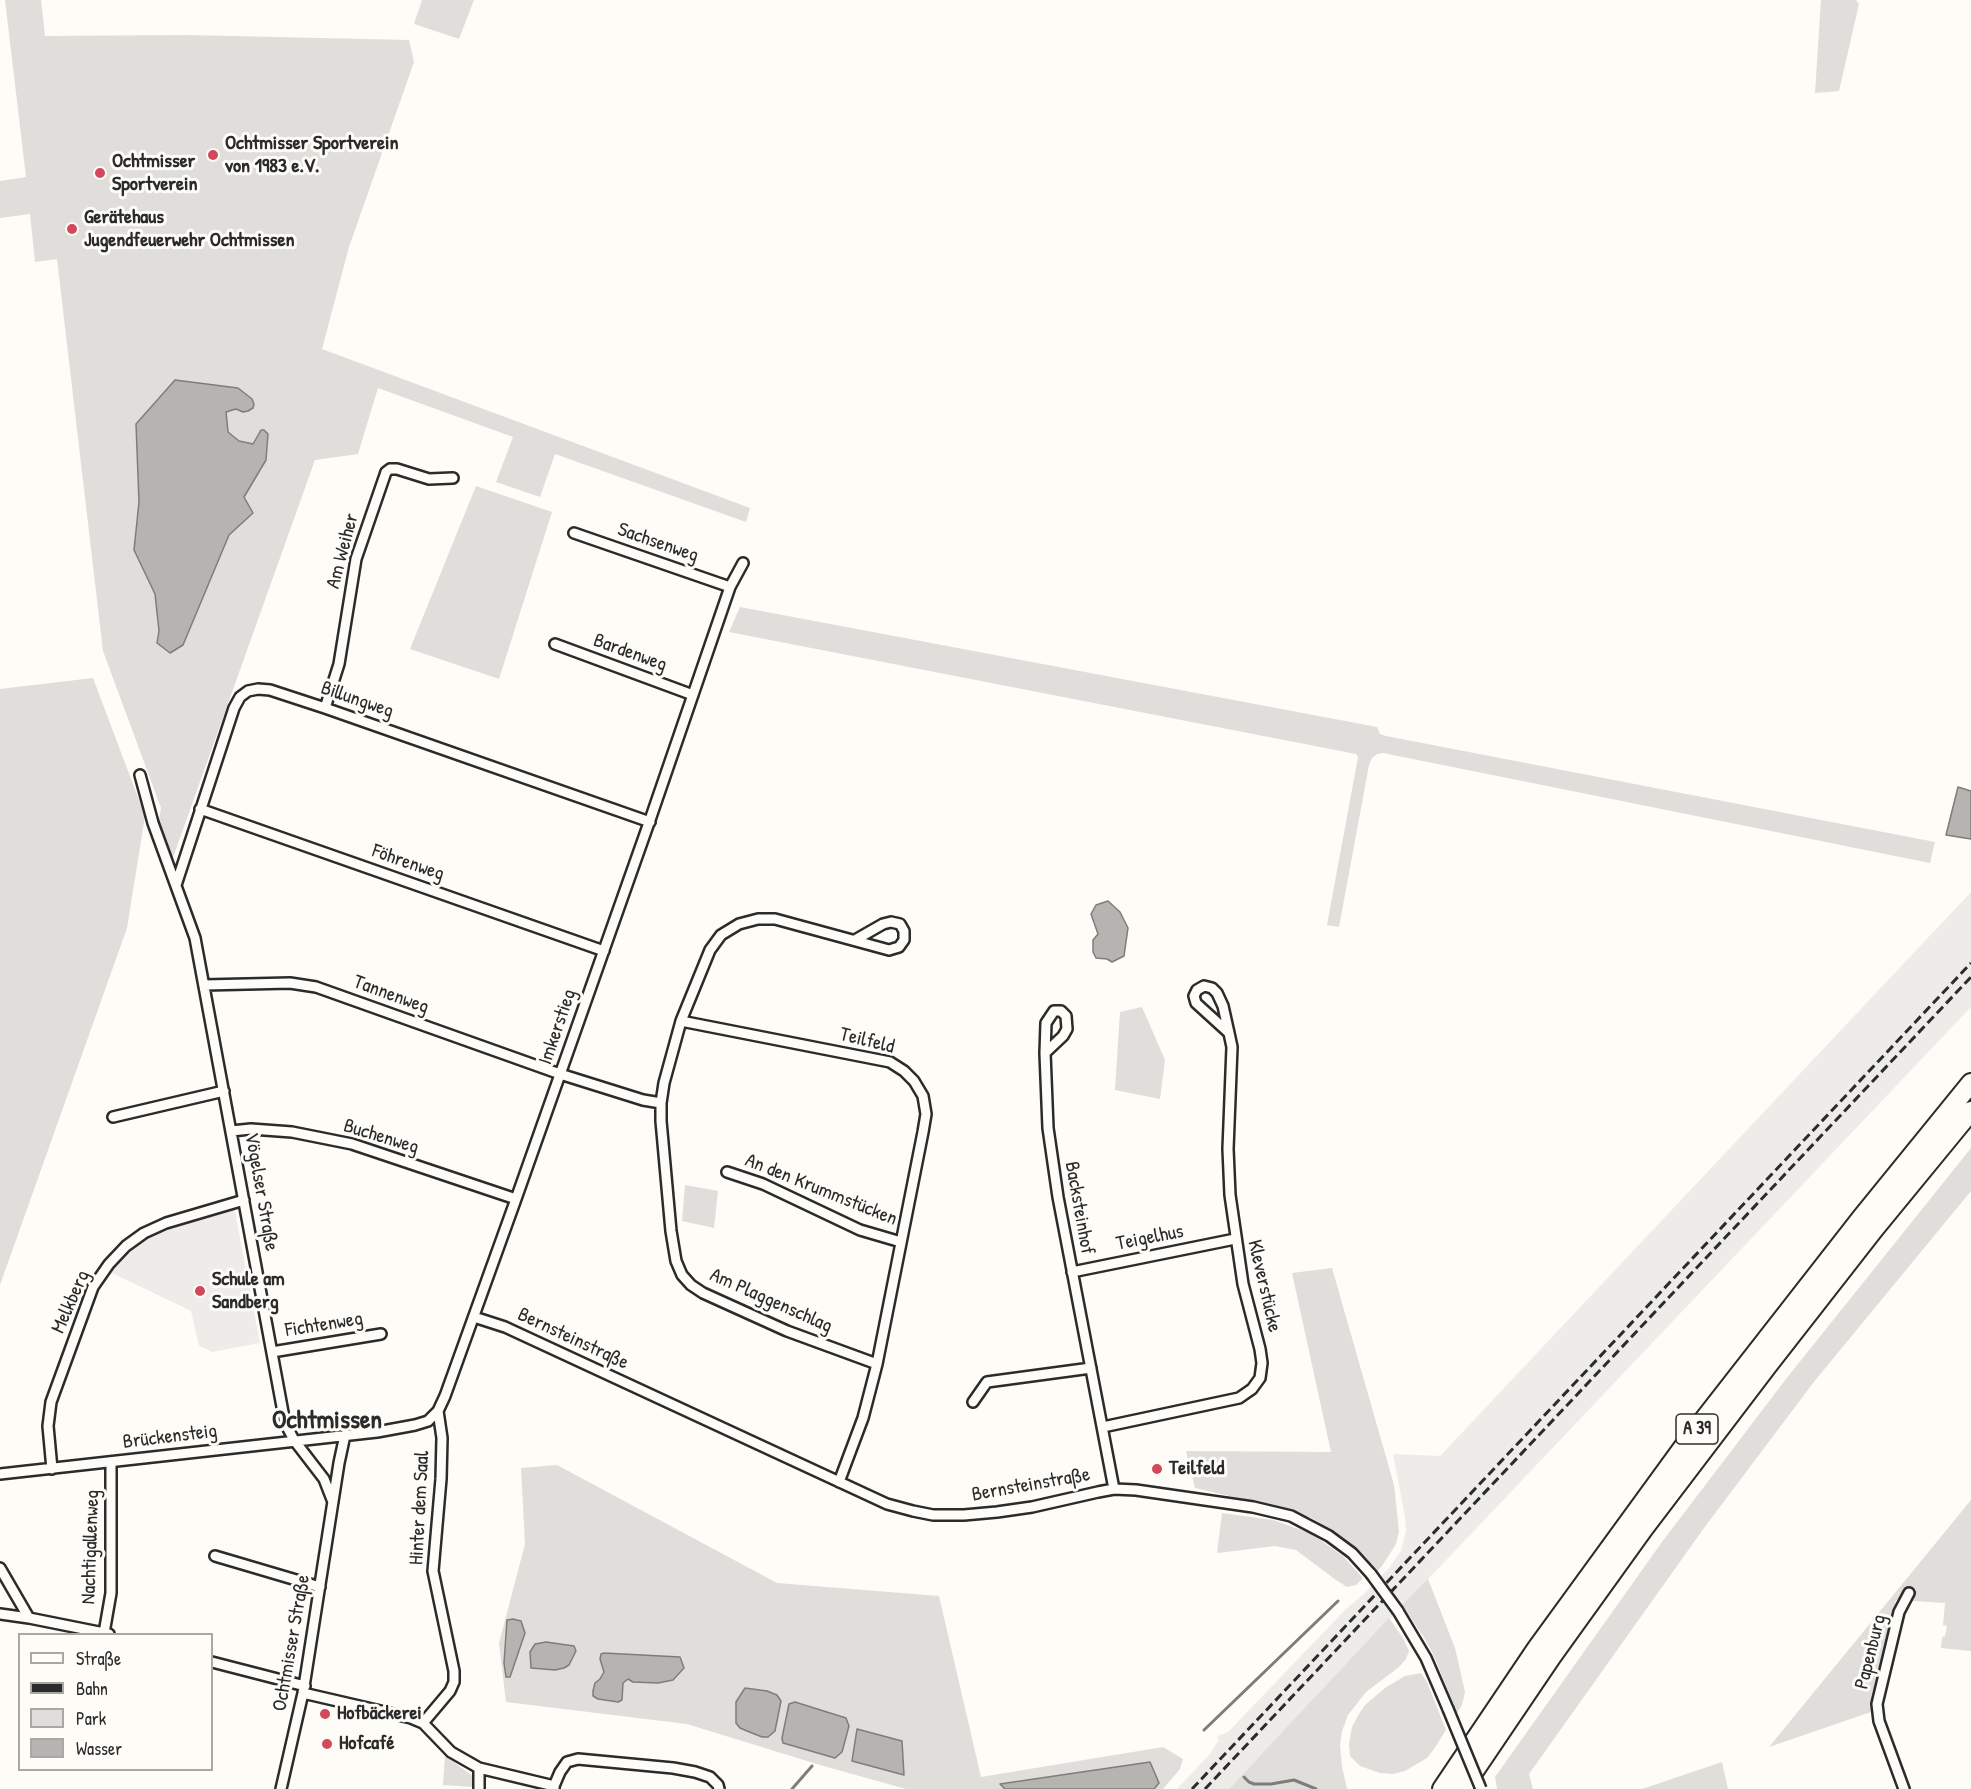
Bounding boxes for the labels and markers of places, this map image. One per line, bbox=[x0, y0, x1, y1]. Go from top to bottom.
place label: Ochtmisser Sportverein von 1983 e.V. bbox=[225, 132, 398, 179]
marker: Ochtmisser Sportverein von 1983 e.V. bbox=[206, 148, 220, 162]
place label: Ochtmisser Sportverein bbox=[112, 150, 198, 197]
marker: Ochtmisser Sportverein bbox=[93, 166, 107, 180]
place label: Gerätehaus Jugendfeuerwehr Ochtmissen bbox=[84, 206, 294, 253]
marker: Gerätehaus Jugendfeuerwehr Ochtmissen bbox=[65, 222, 79, 236]
place label: Schule am Sandberg bbox=[212, 1268, 285, 1315]
marker: Schule am Sandberg bbox=[193, 1284, 207, 1298]
place label: Teilfeld bbox=[1169, 1457, 1224, 1481]
marker: Teilfeld bbox=[1150, 1462, 1164, 1476]
place label: Hofbäckerei bbox=[337, 1702, 422, 1726]
marker: Hofbäckerei bbox=[318, 1707, 332, 1721]
place label: Hofcafé bbox=[339, 1732, 394, 1756]
marker: Hofcafé bbox=[320, 1737, 334, 1751]

